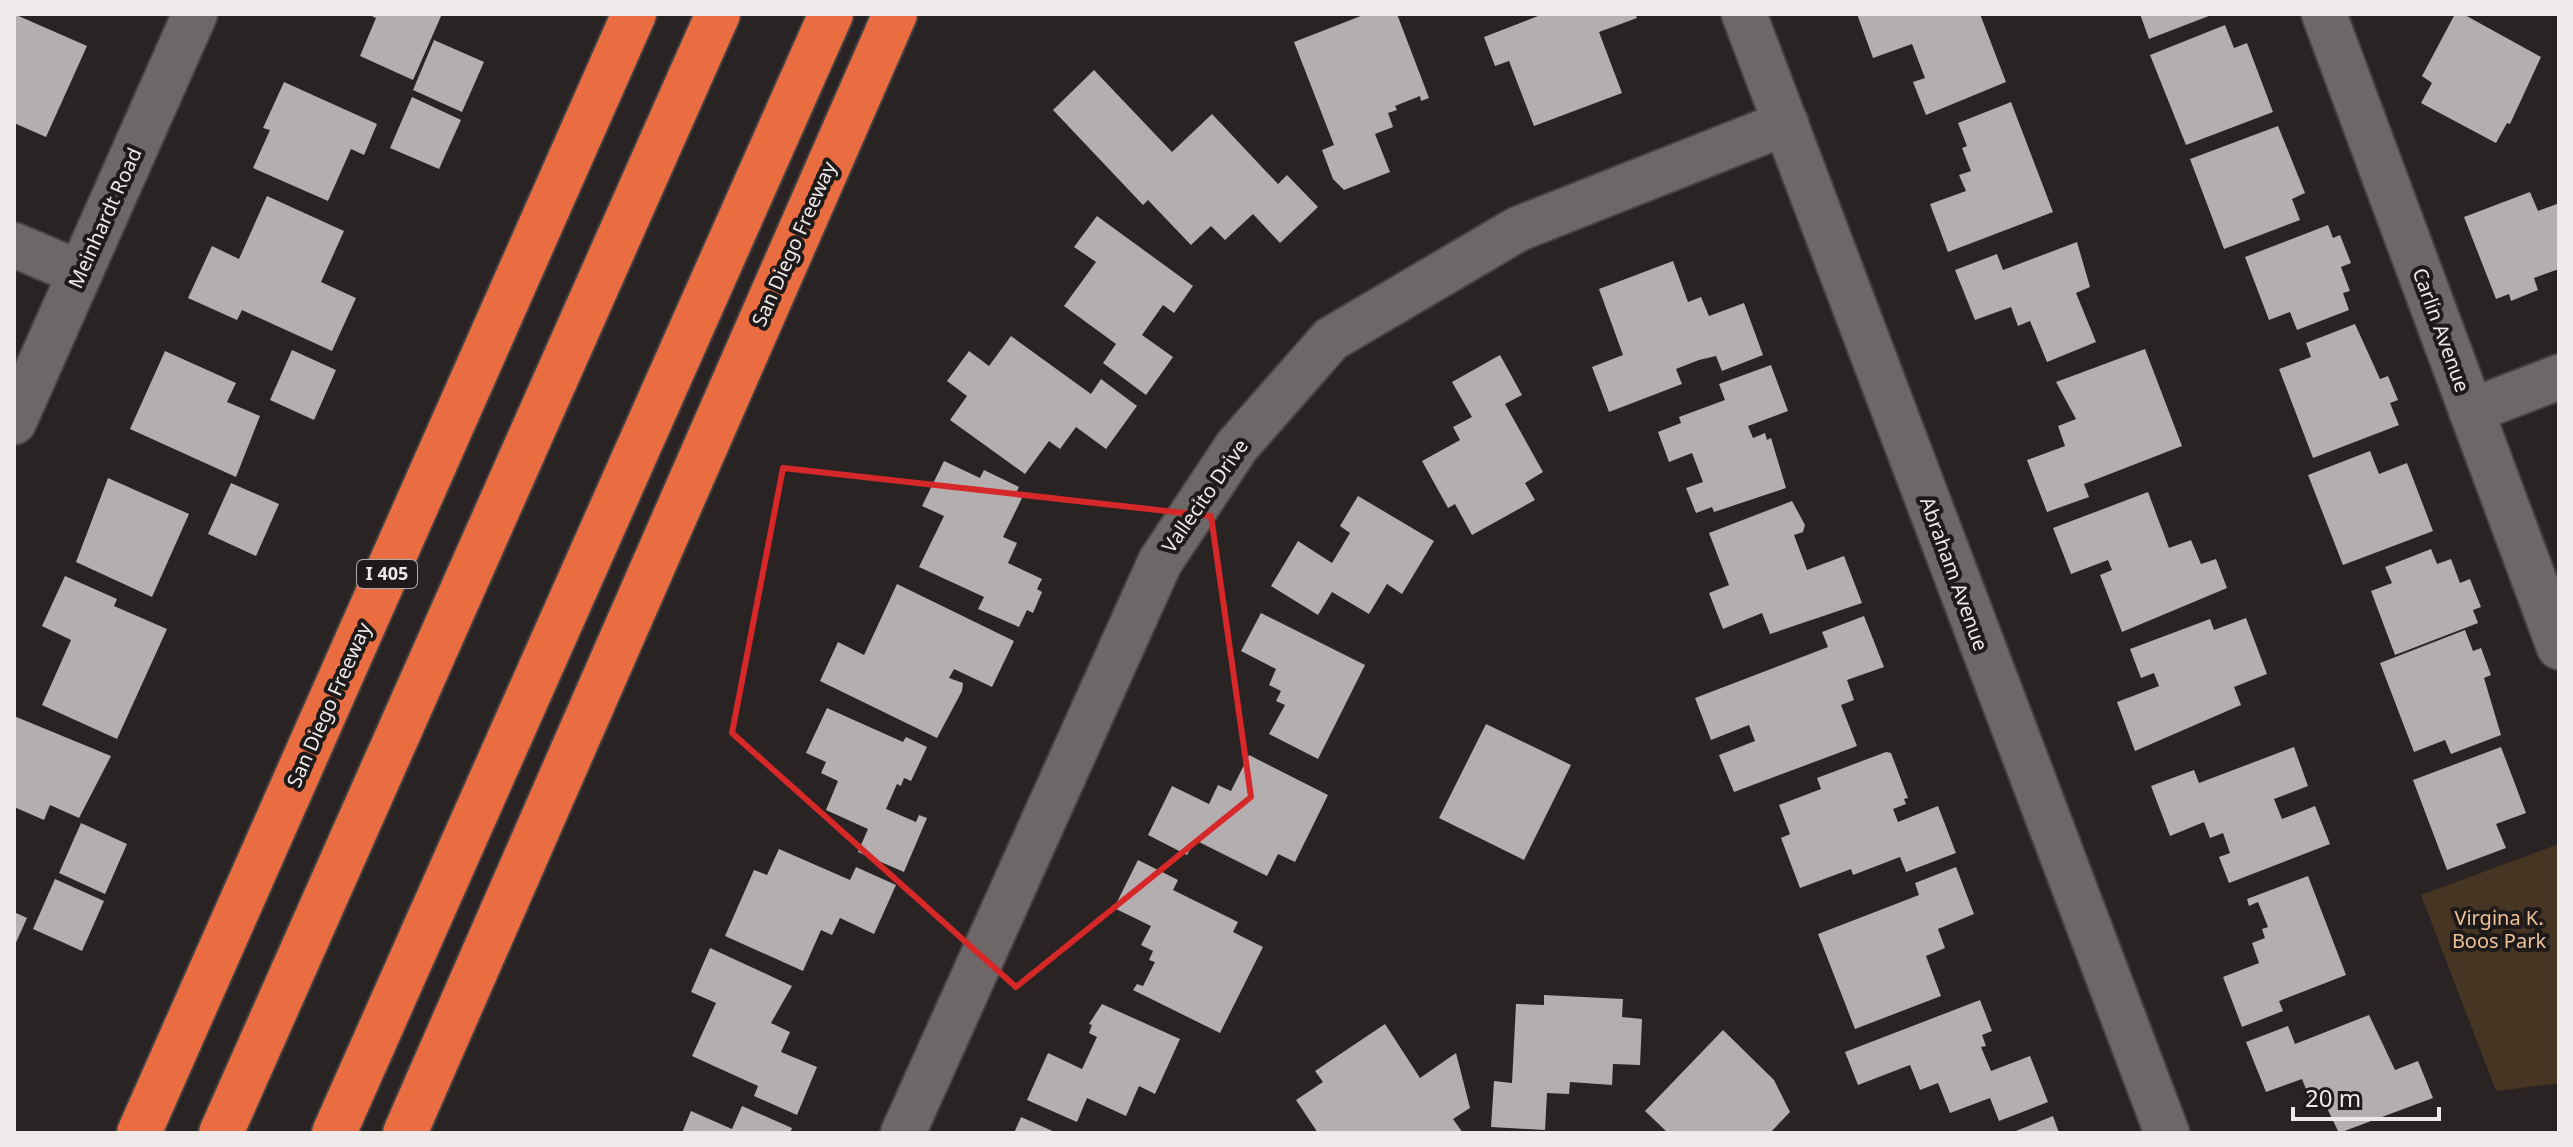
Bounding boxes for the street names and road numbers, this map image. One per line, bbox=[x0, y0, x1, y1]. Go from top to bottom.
street label: Meinhardt Road bbox=[61, 143, 148, 292]
street label: San Diego Freeway bbox=[745, 156, 842, 331]
street label: Carlin Avenue bbox=[2407, 264, 2476, 396]
street label: Vallecito Drive bbox=[1155, 433, 1254, 558]
street label: Abraham Avenue bbox=[1914, 493, 1995, 655]
road number: I 405 bbox=[357, 560, 417, 588]
street label: San Diego Freeway bbox=[280, 617, 377, 792]

